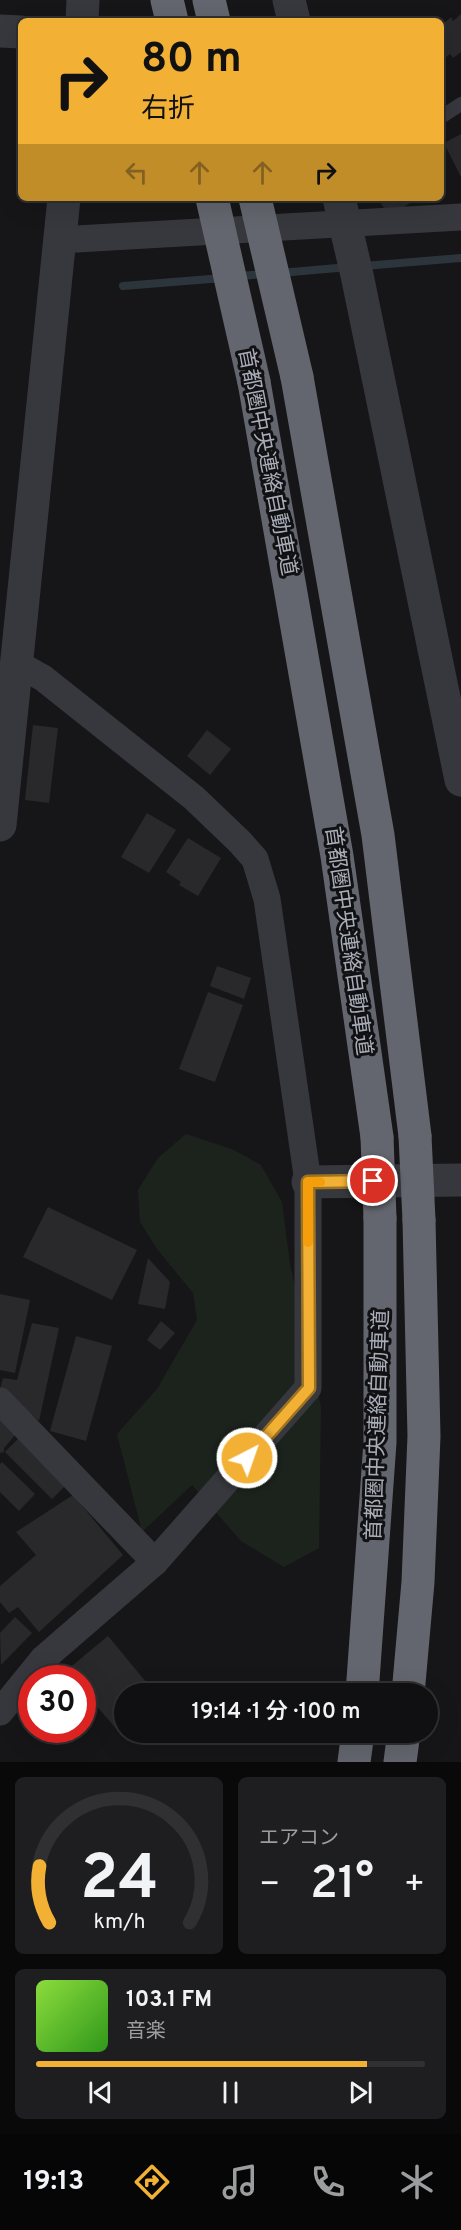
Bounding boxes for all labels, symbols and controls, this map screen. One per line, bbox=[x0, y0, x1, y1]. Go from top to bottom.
text: 80 m bbox=[141, 34, 242, 87]
icon: right bbox=[42, 42, 120, 120]
text: 右折 bbox=[141, 93, 195, 127]
icon: left bbox=[120, 156, 153, 189]
icon: ahead bbox=[183, 156, 216, 189]
icon: ahead bbox=[246, 156, 279, 189]
icon: right bbox=[309, 156, 342, 189]
street label: 首都圏中央連絡自動車道 bbox=[231, 346, 302, 578]
street label: 首都圏中央連絡自動車道 bbox=[318, 825, 377, 1057]
pin bbox=[347, 1155, 398, 1206]
icon: arrive bbox=[356, 1164, 389, 1197]
street label: 首都圏中央連絡自動車道 bbox=[361, 1309, 396, 1541]
position arrow bbox=[215, 1426, 279, 1490]
speed limit sign: 30 bbox=[18, 1665, 96, 1743]
text: 19:14 · 1 分 · 100 m bbox=[192, 1699, 360, 1726]
text: エアコン bbox=[259, 1826, 339, 1852]
text: 24 bbox=[80, 1842, 158, 1921]
text: 21° bbox=[310, 1857, 374, 1914]
text: − bbox=[259, 1865, 280, 1907]
text: + bbox=[404, 1865, 425, 1907]
text: km/h bbox=[93, 1909, 145, 1936]
text: 103.1 FM bbox=[126, 1987, 212, 2014]
text: 音楽 bbox=[126, 2019, 166, 2045]
icon: previous bbox=[84, 2076, 117, 2109]
icon: pause bbox=[214, 2076, 247, 2109]
icon: next bbox=[344, 2076, 377, 2109]
icon: directions bbox=[131, 2161, 173, 2203]
icon: music bbox=[219, 2161, 261, 2203]
icon: phone bbox=[307, 2161, 349, 2203]
icon: climate bbox=[396, 2161, 438, 2203]
text: 19:13 bbox=[23, 2165, 84, 2199]

